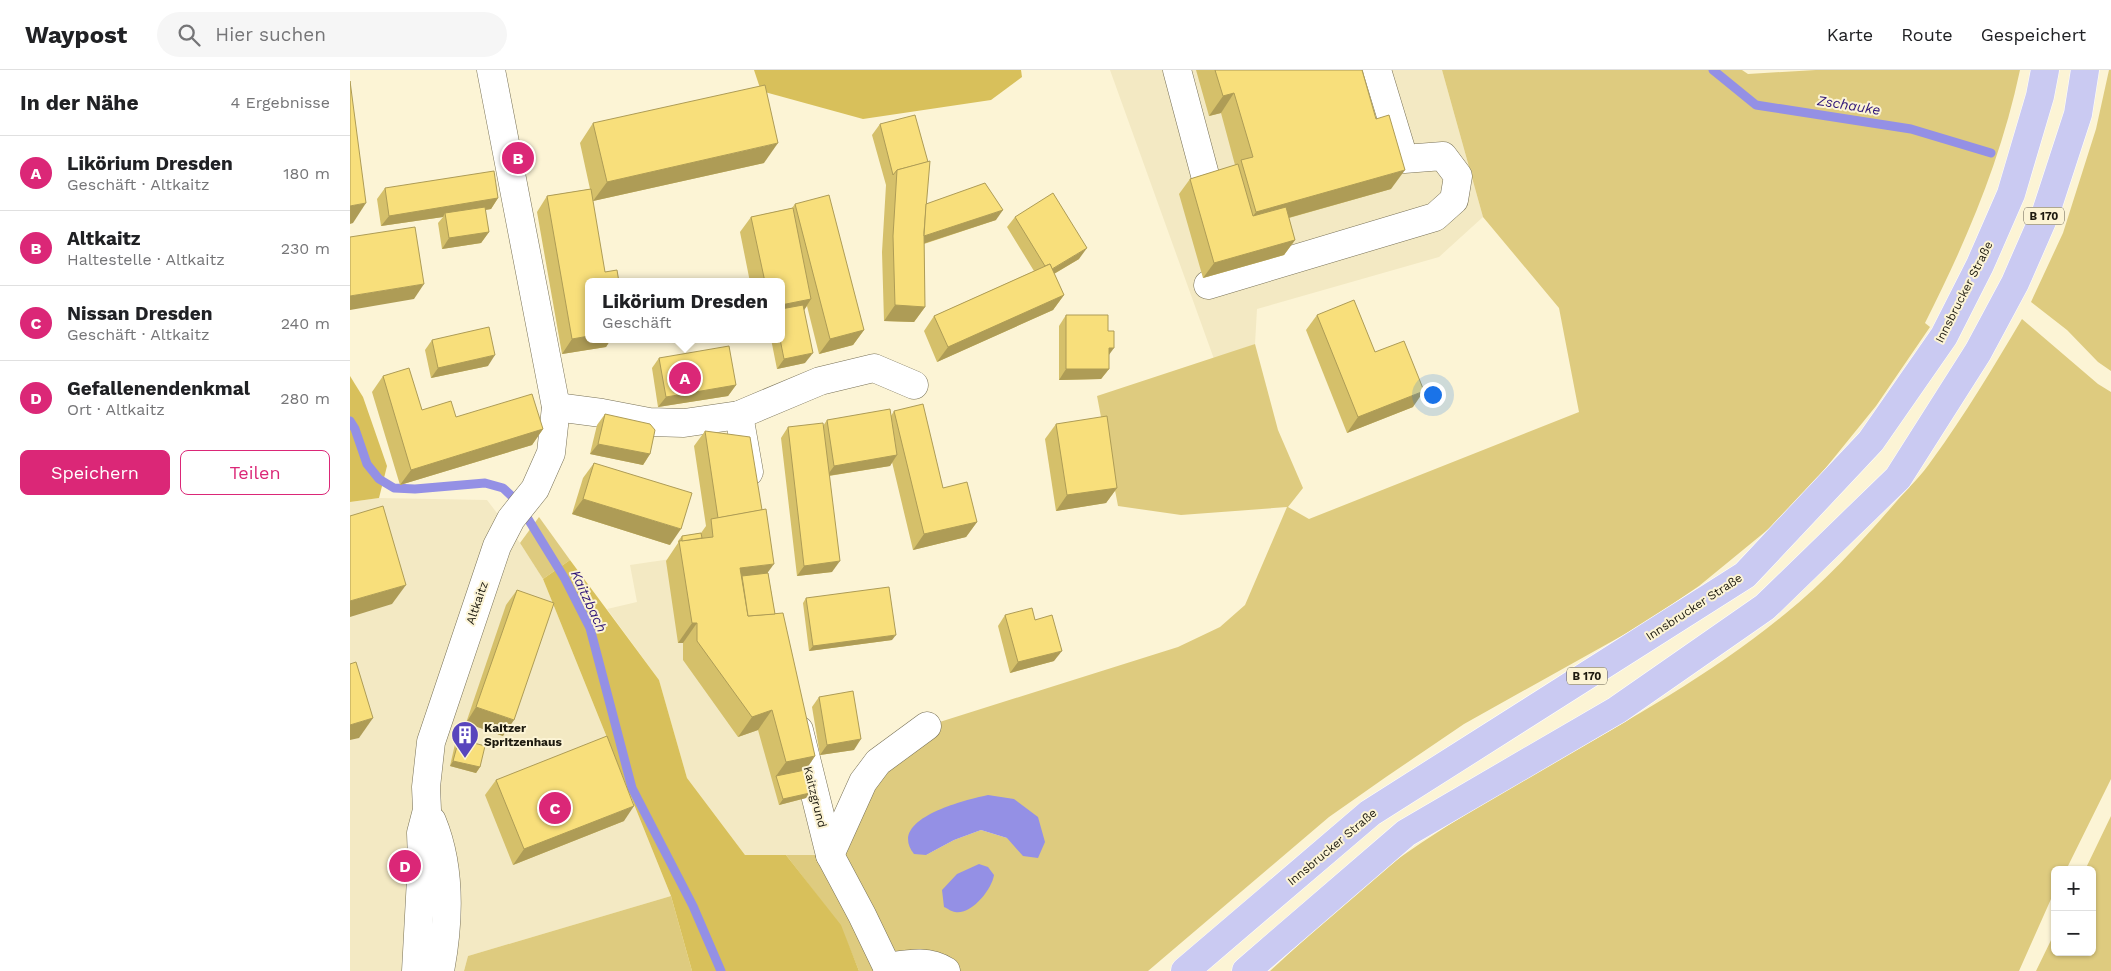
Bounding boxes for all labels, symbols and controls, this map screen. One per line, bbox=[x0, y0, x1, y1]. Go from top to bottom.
search box bbox=[157, 12, 507, 57]
text: Waypost bbox=[25, 21, 127, 49]
icon: search bbox=[175, 21, 203, 49]
text: Hier suchen bbox=[215, 23, 326, 46]
text: Karte bbox=[1827, 24, 1873, 45]
text: Route bbox=[1901, 24, 1953, 45]
text: Gespeichert bbox=[1981, 24, 2086, 45]
text: In der Nähe bbox=[20, 90, 139, 115]
water label: Zschauke bbox=[1815, 92, 1882, 118]
text: 4 Ergebnisse bbox=[230, 93, 330, 112]
pin: B bbox=[502, 139, 534, 177]
text: Likörium Dresden bbox=[67, 152, 233, 175]
text: A bbox=[31, 164, 41, 183]
text: 180 m bbox=[283, 164, 330, 183]
text: Geschäft · Altkaitz bbox=[67, 175, 209, 194]
road number: B 170 bbox=[2024, 208, 2064, 224]
text: Altkaitz bbox=[67, 227, 141, 250]
text: B bbox=[31, 239, 41, 258]
text: 230 m bbox=[281, 239, 330, 258]
street label: Innsbrucker Straße bbox=[1932, 239, 1996, 345]
text: Haltestelle · Altkaitz bbox=[67, 250, 225, 269]
popup bbox=[585, 278, 785, 343]
text: Likörium Dresden bbox=[602, 290, 768, 313]
text: Nissan Dresden bbox=[67, 302, 213, 325]
text: Geschäft bbox=[602, 313, 671, 332]
text: C bbox=[31, 314, 41, 333]
text: 240 m bbox=[281, 314, 330, 333]
text: Geschäft · Altkaitz bbox=[67, 325, 209, 344]
pin: A bbox=[669, 359, 701, 397]
text: Gefallenendenkmal bbox=[67, 377, 250, 400]
your location bbox=[1420, 382, 1446, 408]
text: D bbox=[30, 389, 42, 408]
text: 280 m bbox=[280, 389, 330, 408]
text: Ort · Altkaitz bbox=[67, 400, 165, 419]
button: Speichern bbox=[20, 450, 170, 495]
button: Teilen bbox=[180, 450, 330, 495]
water label: Kaitzbach bbox=[568, 567, 610, 635]
street label: Innsbrucker Straße bbox=[1643, 571, 1745, 643]
street label: Altkaitz bbox=[463, 580, 491, 626]
road number: B 170 bbox=[1567, 668, 1607, 684]
building icon: Kaitzer Spritzenhaus bbox=[450, 720, 480, 759]
place label: Kaitzer Spritzenhaus bbox=[484, 721, 562, 749]
street label: Kaitzgrund bbox=[801, 765, 829, 829]
pin: C bbox=[539, 789, 571, 827]
street label: Innsbrucker Straße bbox=[1285, 806, 1379, 888]
pin: D bbox=[389, 847, 421, 885]
map controls bbox=[2051, 866, 2096, 956]
button: + bbox=[2051, 866, 2096, 911]
button: − bbox=[2051, 911, 2096, 956]

